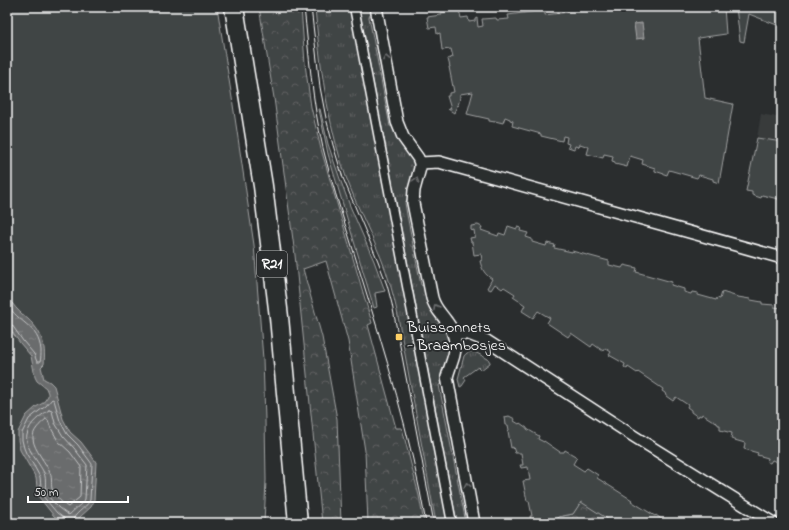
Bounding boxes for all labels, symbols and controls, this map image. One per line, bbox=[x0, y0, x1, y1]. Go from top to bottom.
one-way arrow bbox=[382, 55, 390, 61]
one-way arrow bbox=[411, 177, 420, 184]
road number: R21 bbox=[257, 251, 287, 277]
one-way arrow bbox=[434, 304, 441, 311]
place label: Buissonnets - Braambosjes bbox=[406, 316, 506, 358]
marker: Buissonnets - Braambosjes bbox=[394, 332, 404, 342]
scale bar bbox=[28, 478, 128, 504]
one-way arrow bbox=[463, 482, 472, 488]
text: 50 m bbox=[34, 484, 58, 502]

